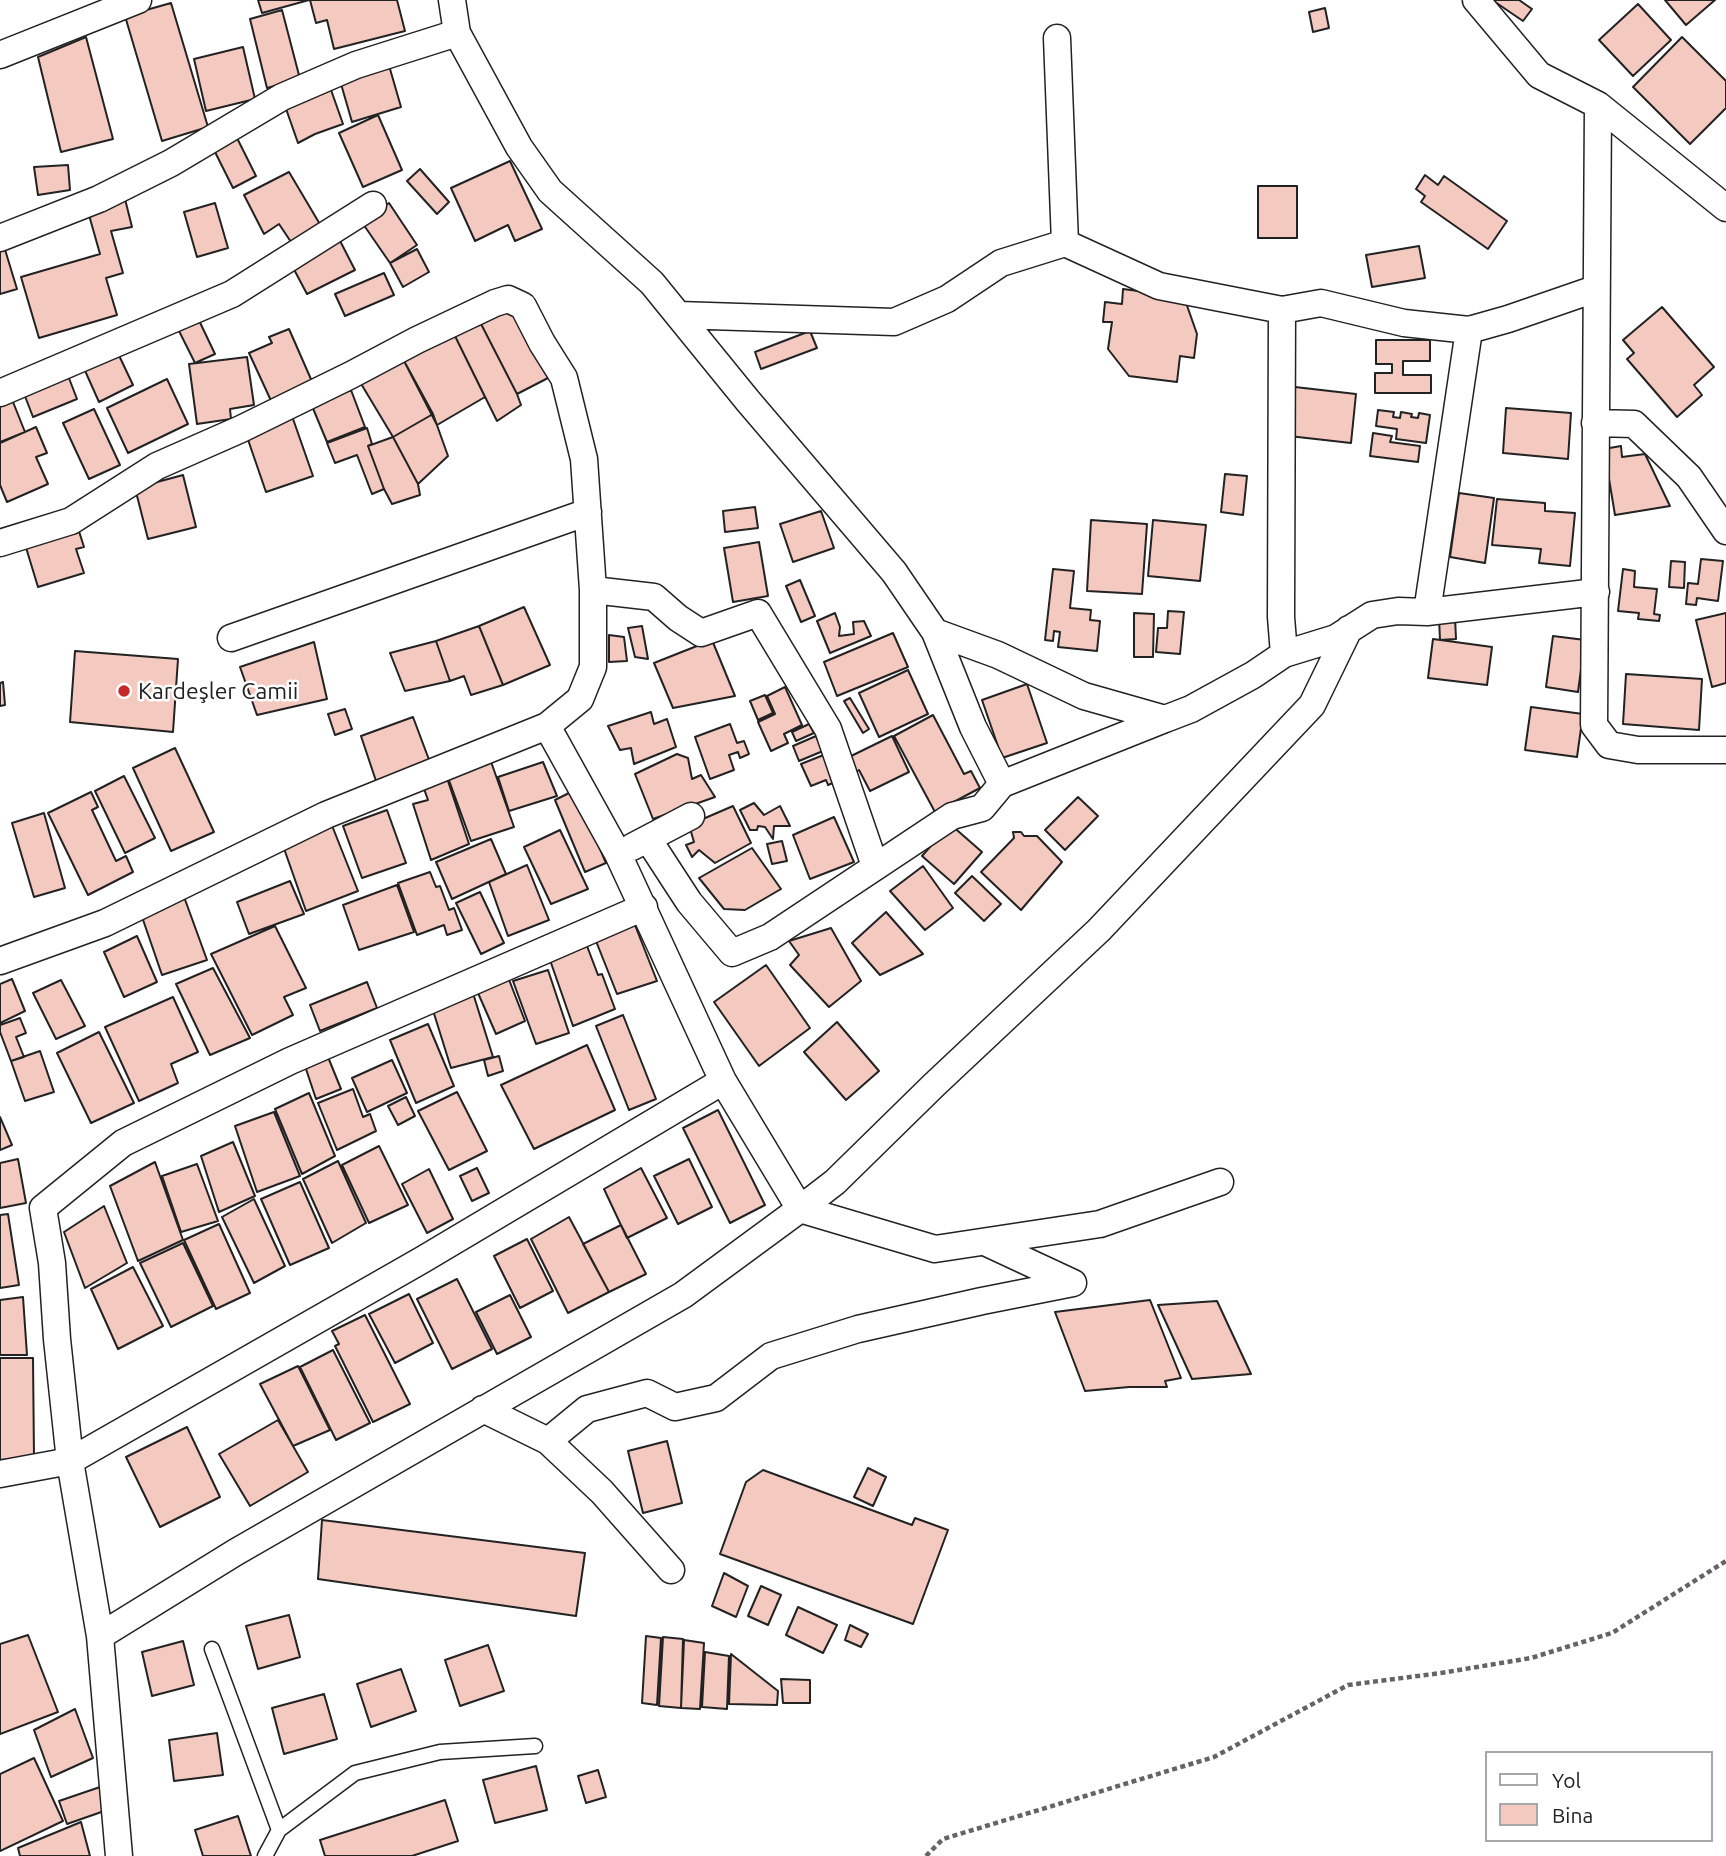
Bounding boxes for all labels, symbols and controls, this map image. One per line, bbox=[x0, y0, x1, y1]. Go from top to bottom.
place label: Kardeşler Camii bbox=[138, 677, 298, 705]
marker: Kardeşler Camii bbox=[116, 683, 132, 699]
legend bbox=[1484, 1751, 1712, 1842]
text: Yol bbox=[1552, 1768, 1581, 1792]
text: Bina bbox=[1552, 1803, 1593, 1827]

